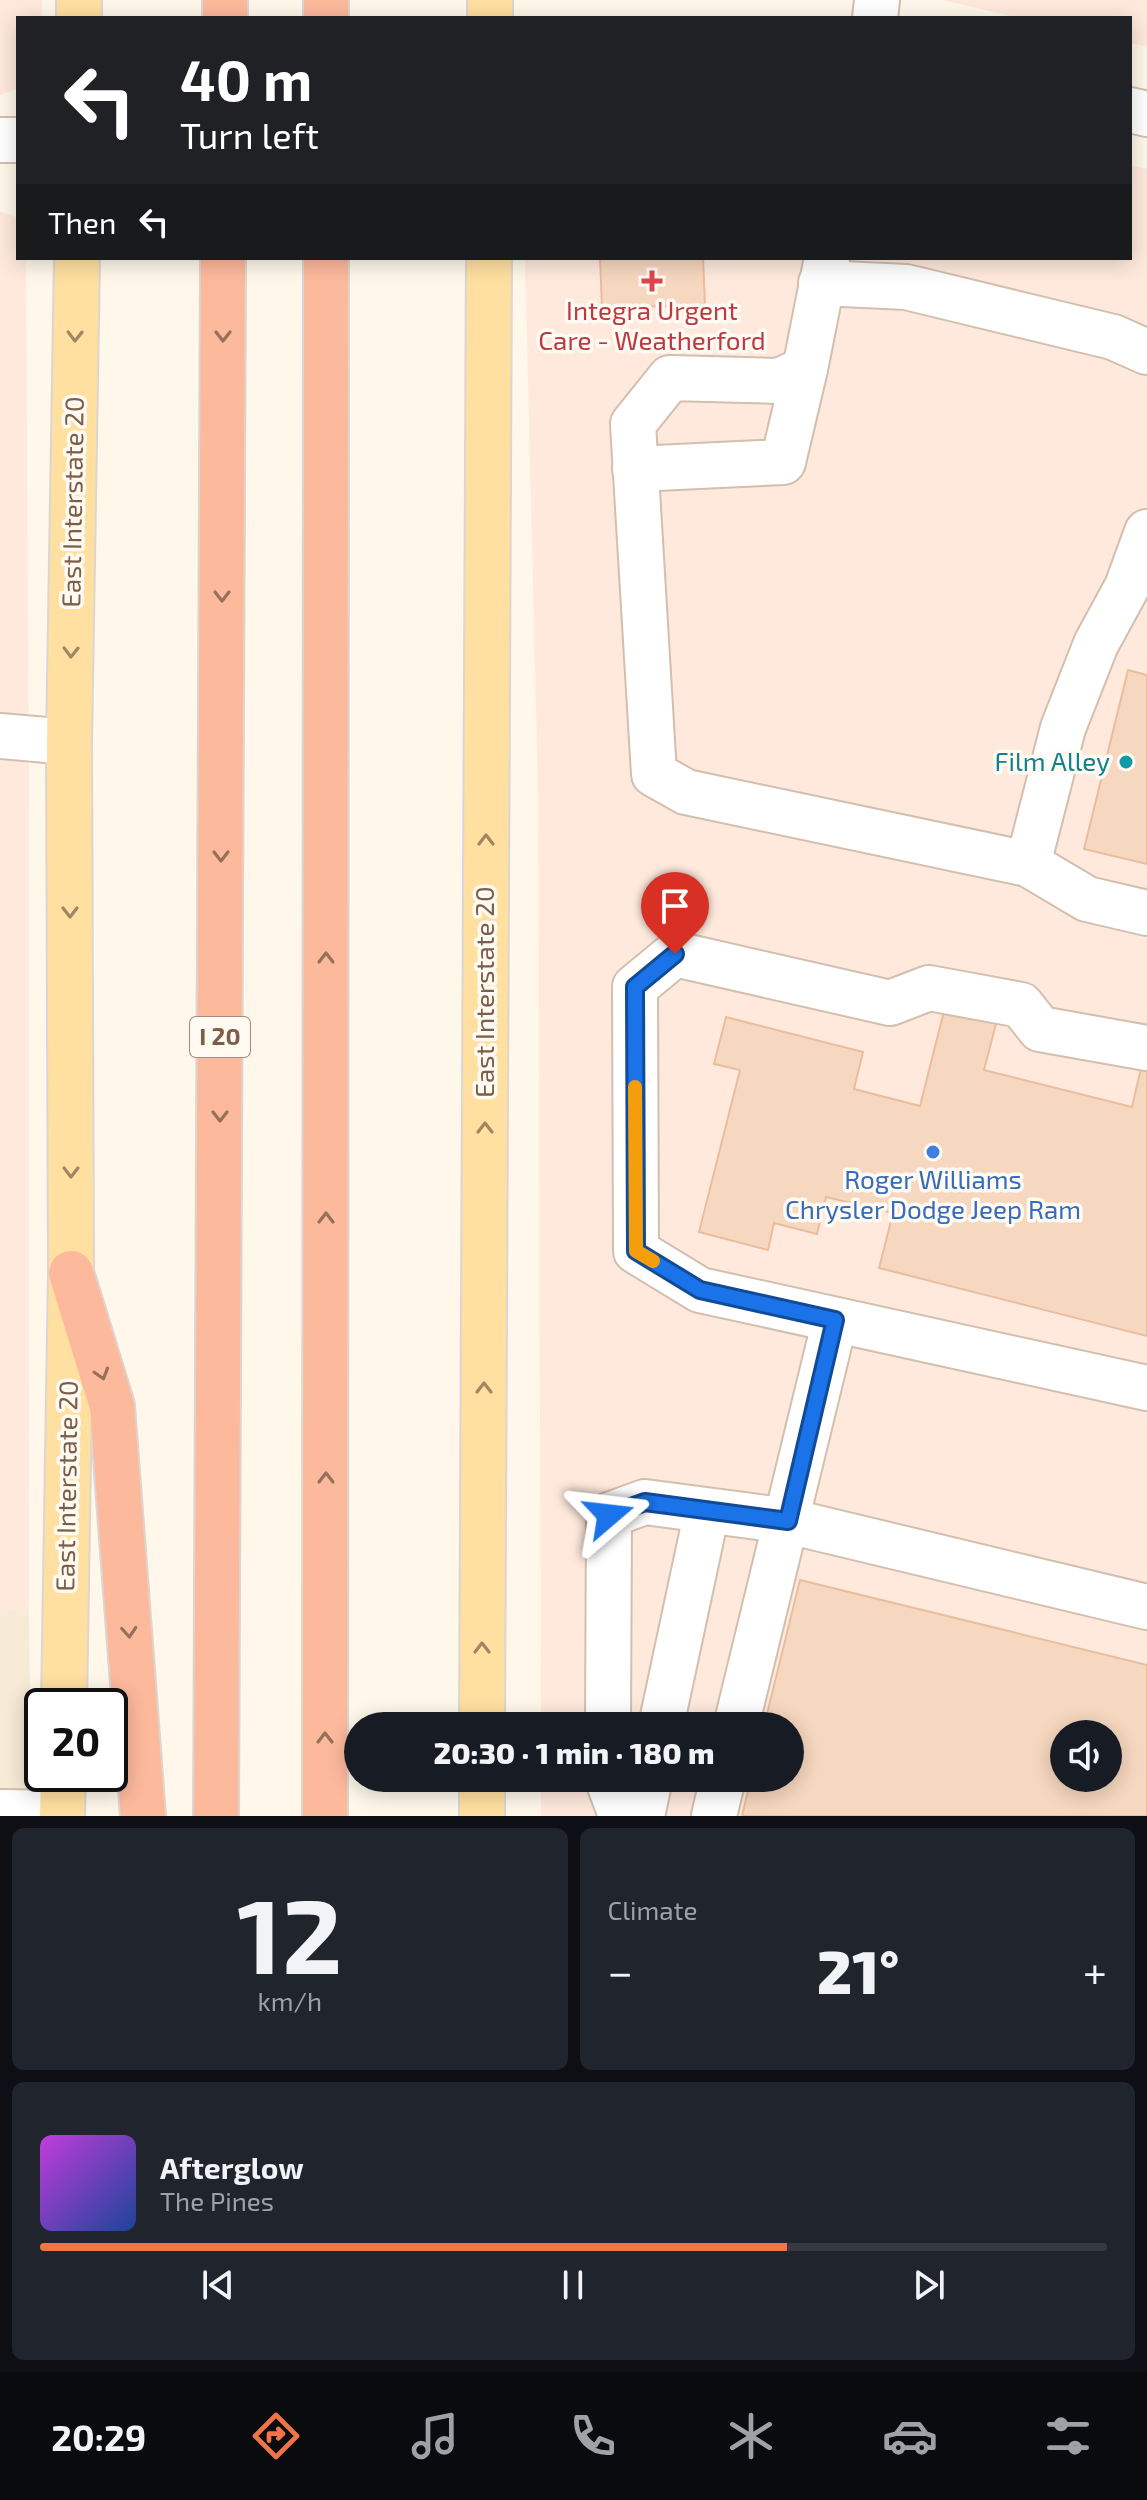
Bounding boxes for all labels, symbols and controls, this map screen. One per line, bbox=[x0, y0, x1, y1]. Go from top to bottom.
text: 40 m bbox=[180, 45, 312, 112]
icon: left bbox=[48, 48, 152, 152]
text: Turn left bbox=[180, 113, 319, 156]
icon: left bbox=[132, 200, 176, 244]
text: Then bbox=[48, 204, 116, 240]
marker: Integra Urgent Care - Weatherford bbox=[641, 270, 663, 292]
place label: Integra Urgent Care - Weatherford bbox=[538, 294, 766, 355]
one-way arrow bbox=[67, 330, 84, 343]
one-way arrow bbox=[214, 330, 232, 343]
street label: East Interstate 20 bbox=[54, 396, 89, 608]
one-way arrow bbox=[213, 590, 231, 603]
one-way arrow bbox=[62, 646, 79, 659]
place label: Film Alley bbox=[995, 745, 1110, 776]
marker: Film Alley bbox=[1117, 753, 1135, 771]
one-way arrow bbox=[477, 833, 495, 846]
one-way arrow bbox=[212, 850, 230, 863]
pin bbox=[641, 872, 709, 954]
icon: arrive bbox=[653, 884, 697, 928]
street label: East Interstate 20 bbox=[468, 886, 499, 1098]
one-way arrow bbox=[61, 906, 79, 919]
one-way arrow bbox=[317, 951, 335, 964]
road number: I 20 bbox=[190, 1017, 250, 1057]
one-way arrow bbox=[211, 1110, 228, 1123]
one-way arrow bbox=[476, 1121, 494, 1134]
marker: Roger Williams Chrysler Dodge Jeep Ram bbox=[924, 1143, 942, 1161]
place label: Roger Williams Chrysler Dodge Jeep Ram bbox=[785, 1163, 1081, 1224]
one-way arrow bbox=[62, 1166, 80, 1179]
one-way arrow bbox=[317, 1211, 335, 1224]
one-way arrow bbox=[93, 1367, 109, 1381]
street label: East Interstate 20 bbox=[48, 1380, 83, 1592]
one-way arrow bbox=[475, 1381, 493, 1394]
one-way arrow bbox=[317, 1471, 335, 1484]
position arrow bbox=[567, 1473, 651, 1557]
one-way arrow bbox=[120, 1626, 137, 1639]
one-way arrow bbox=[474, 1641, 491, 1654]
speed limit sign: 20 bbox=[24, 1688, 128, 1792]
map controls bbox=[1050, 1720, 1122, 1792]
button: sound bbox=[1050, 1720, 1122, 1792]
one-way arrow bbox=[316, 1731, 334, 1744]
text: 20:30 · 1 min · 180 m bbox=[433, 1734, 715, 1770]
text: 12 bbox=[237, 1870, 342, 1995]
text: Climate bbox=[608, 1894, 697, 1925]
text: 21° bbox=[817, 1934, 899, 2006]
text: − bbox=[608, 1944, 633, 1997]
text: + bbox=[1083, 1944, 1107, 1997]
text: km/h bbox=[257, 1985, 322, 2016]
text: Afterglow bbox=[160, 2149, 304, 2185]
text: The Pines bbox=[160, 2185, 274, 2216]
icon: previous bbox=[196, 2263, 240, 2307]
icon: pause bbox=[551, 2263, 595, 2307]
icon: next bbox=[907, 2263, 951, 2307]
icon: directions bbox=[248, 2408, 304, 2464]
icon: music bbox=[407, 2408, 463, 2464]
icon: phone bbox=[565, 2408, 621, 2464]
icon: climate bbox=[723, 2408, 779, 2464]
icon: car bbox=[882, 2408, 938, 2464]
icon: filters bbox=[1040, 2408, 1096, 2464]
text: 20:29 bbox=[51, 2415, 146, 2458]

